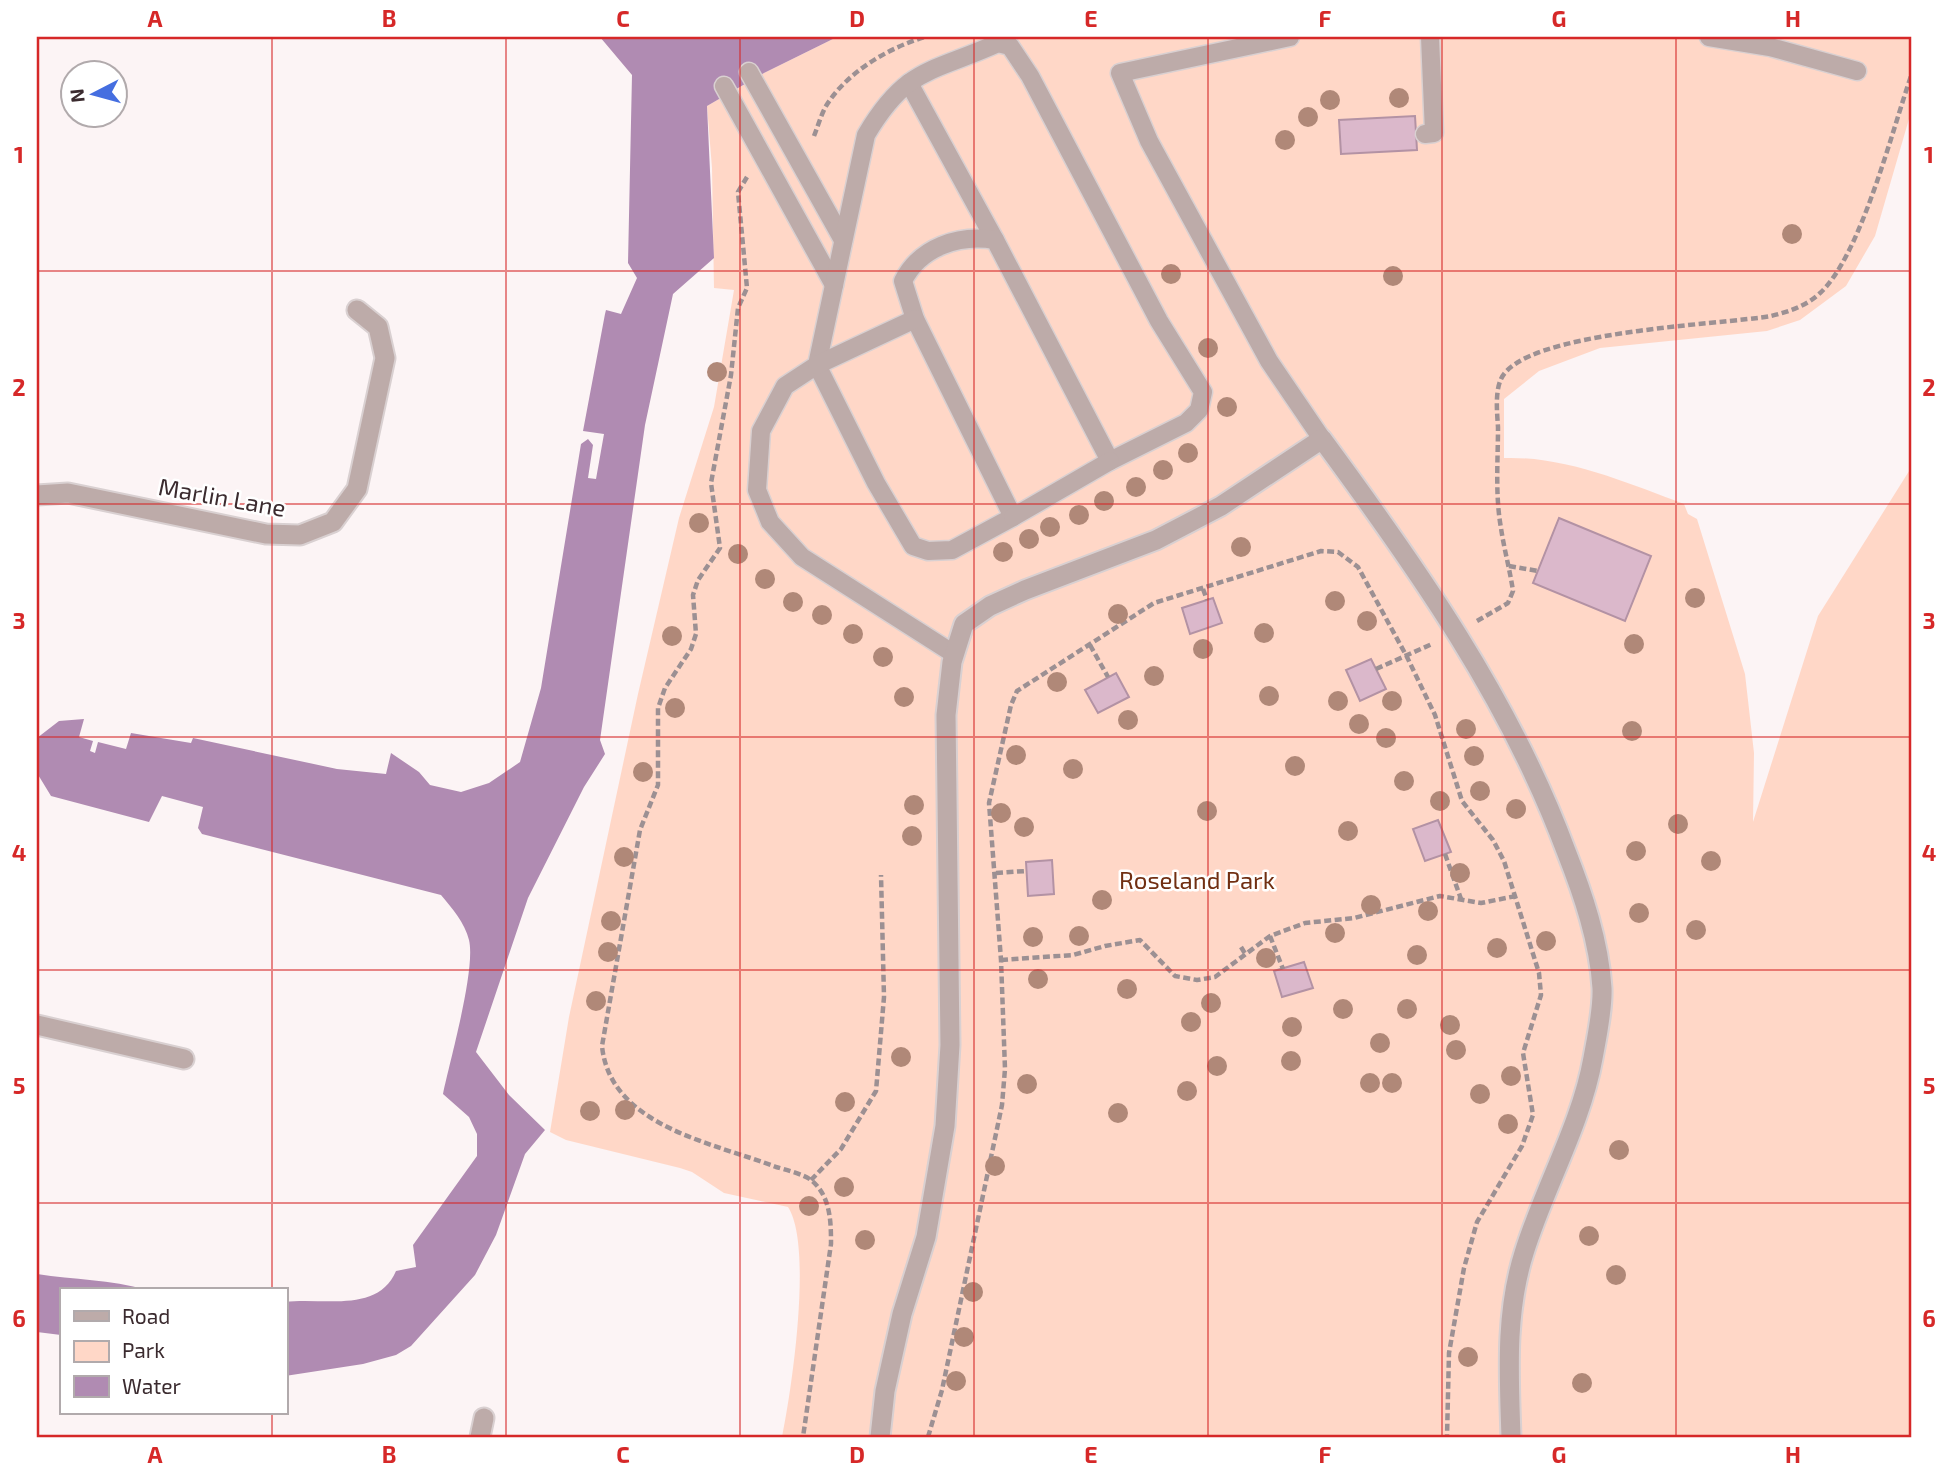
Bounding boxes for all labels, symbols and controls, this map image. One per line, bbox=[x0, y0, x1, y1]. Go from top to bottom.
text: A bbox=[147, 4, 163, 32]
text: B bbox=[382, 4, 396, 32]
text: C bbox=[616, 4, 630, 32]
text: D bbox=[849, 4, 865, 32]
text: E bbox=[1084, 4, 1098, 32]
text: F bbox=[1319, 4, 1332, 32]
text: G bbox=[1552, 4, 1566, 32]
text: H bbox=[1785, 4, 1801, 32]
north arrow bbox=[60, 60, 130, 130]
text: N bbox=[64, 88, 89, 104]
text: 1 bbox=[14, 140, 24, 168]
text: 1 bbox=[1924, 140, 1934, 168]
text: 2 bbox=[12, 373, 26, 401]
text: 2 bbox=[1922, 373, 1936, 401]
street label: Marlin Lane bbox=[156, 471, 288, 522]
text: 3 bbox=[12, 606, 26, 634]
text: 3 bbox=[1922, 606, 1936, 634]
text: 4 bbox=[12, 838, 26, 866]
text: 4 bbox=[1922, 838, 1936, 866]
park label: Roseland Park bbox=[1119, 865, 1275, 894]
text: 5 bbox=[13, 1071, 25, 1099]
text: 5 bbox=[1923, 1071, 1935, 1099]
legend bbox=[60, 1288, 287, 1414]
text: Road bbox=[122, 1303, 170, 1328]
text: 6 bbox=[12, 1304, 26, 1332]
text: 6 bbox=[1922, 1304, 1936, 1332]
text: Park bbox=[122, 1337, 165, 1362]
text: Water bbox=[122, 1373, 181, 1398]
text: A bbox=[147, 1440, 163, 1468]
text: B bbox=[382, 1440, 396, 1468]
text: C bbox=[616, 1440, 630, 1468]
text: D bbox=[849, 1440, 865, 1468]
text: E bbox=[1084, 1440, 1098, 1468]
text: F bbox=[1319, 1440, 1332, 1468]
text: G bbox=[1552, 1440, 1566, 1468]
text: H bbox=[1785, 1440, 1801, 1468]

